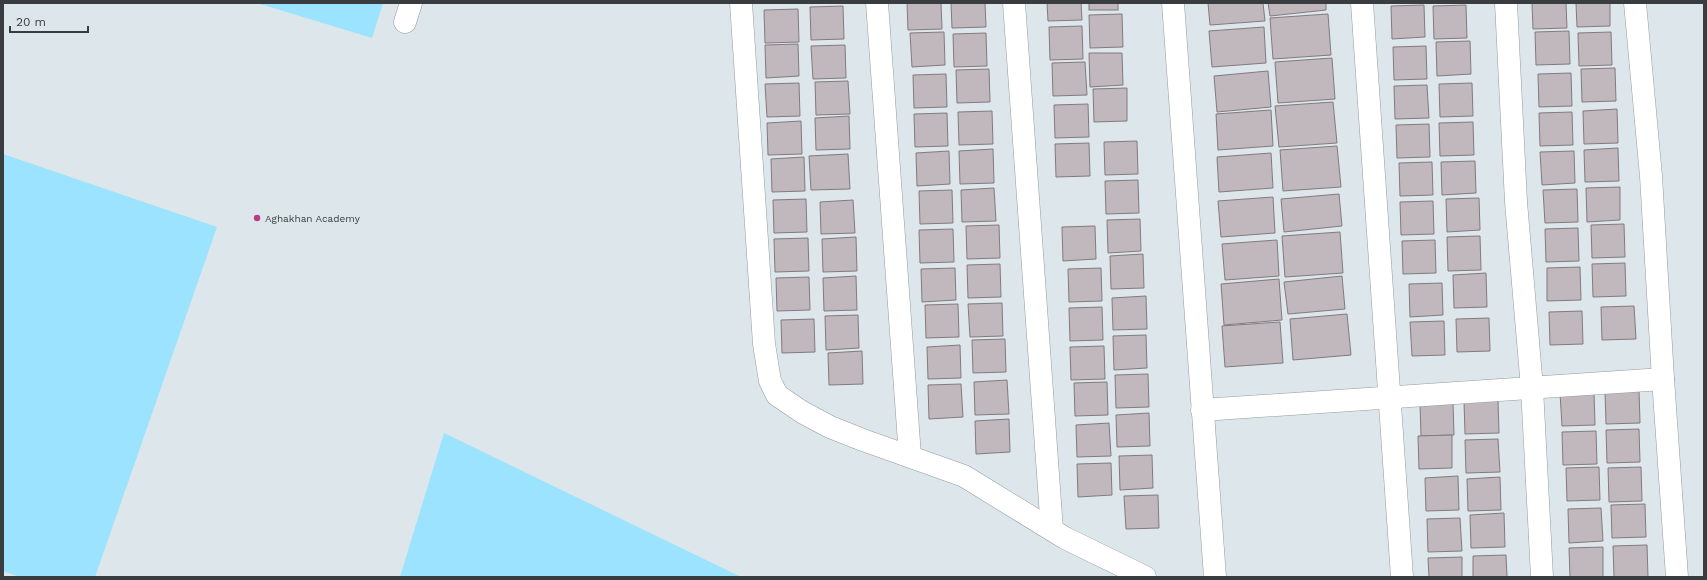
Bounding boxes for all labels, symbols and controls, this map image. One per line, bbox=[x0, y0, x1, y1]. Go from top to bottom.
scale bar bbox=[10, 8, 88, 34]
text: 20 m bbox=[16, 15, 46, 29]
marker: Aghakhan Academy bbox=[252, 213, 262, 223]
place label: Aghakhan Academy bbox=[265, 213, 361, 224]

